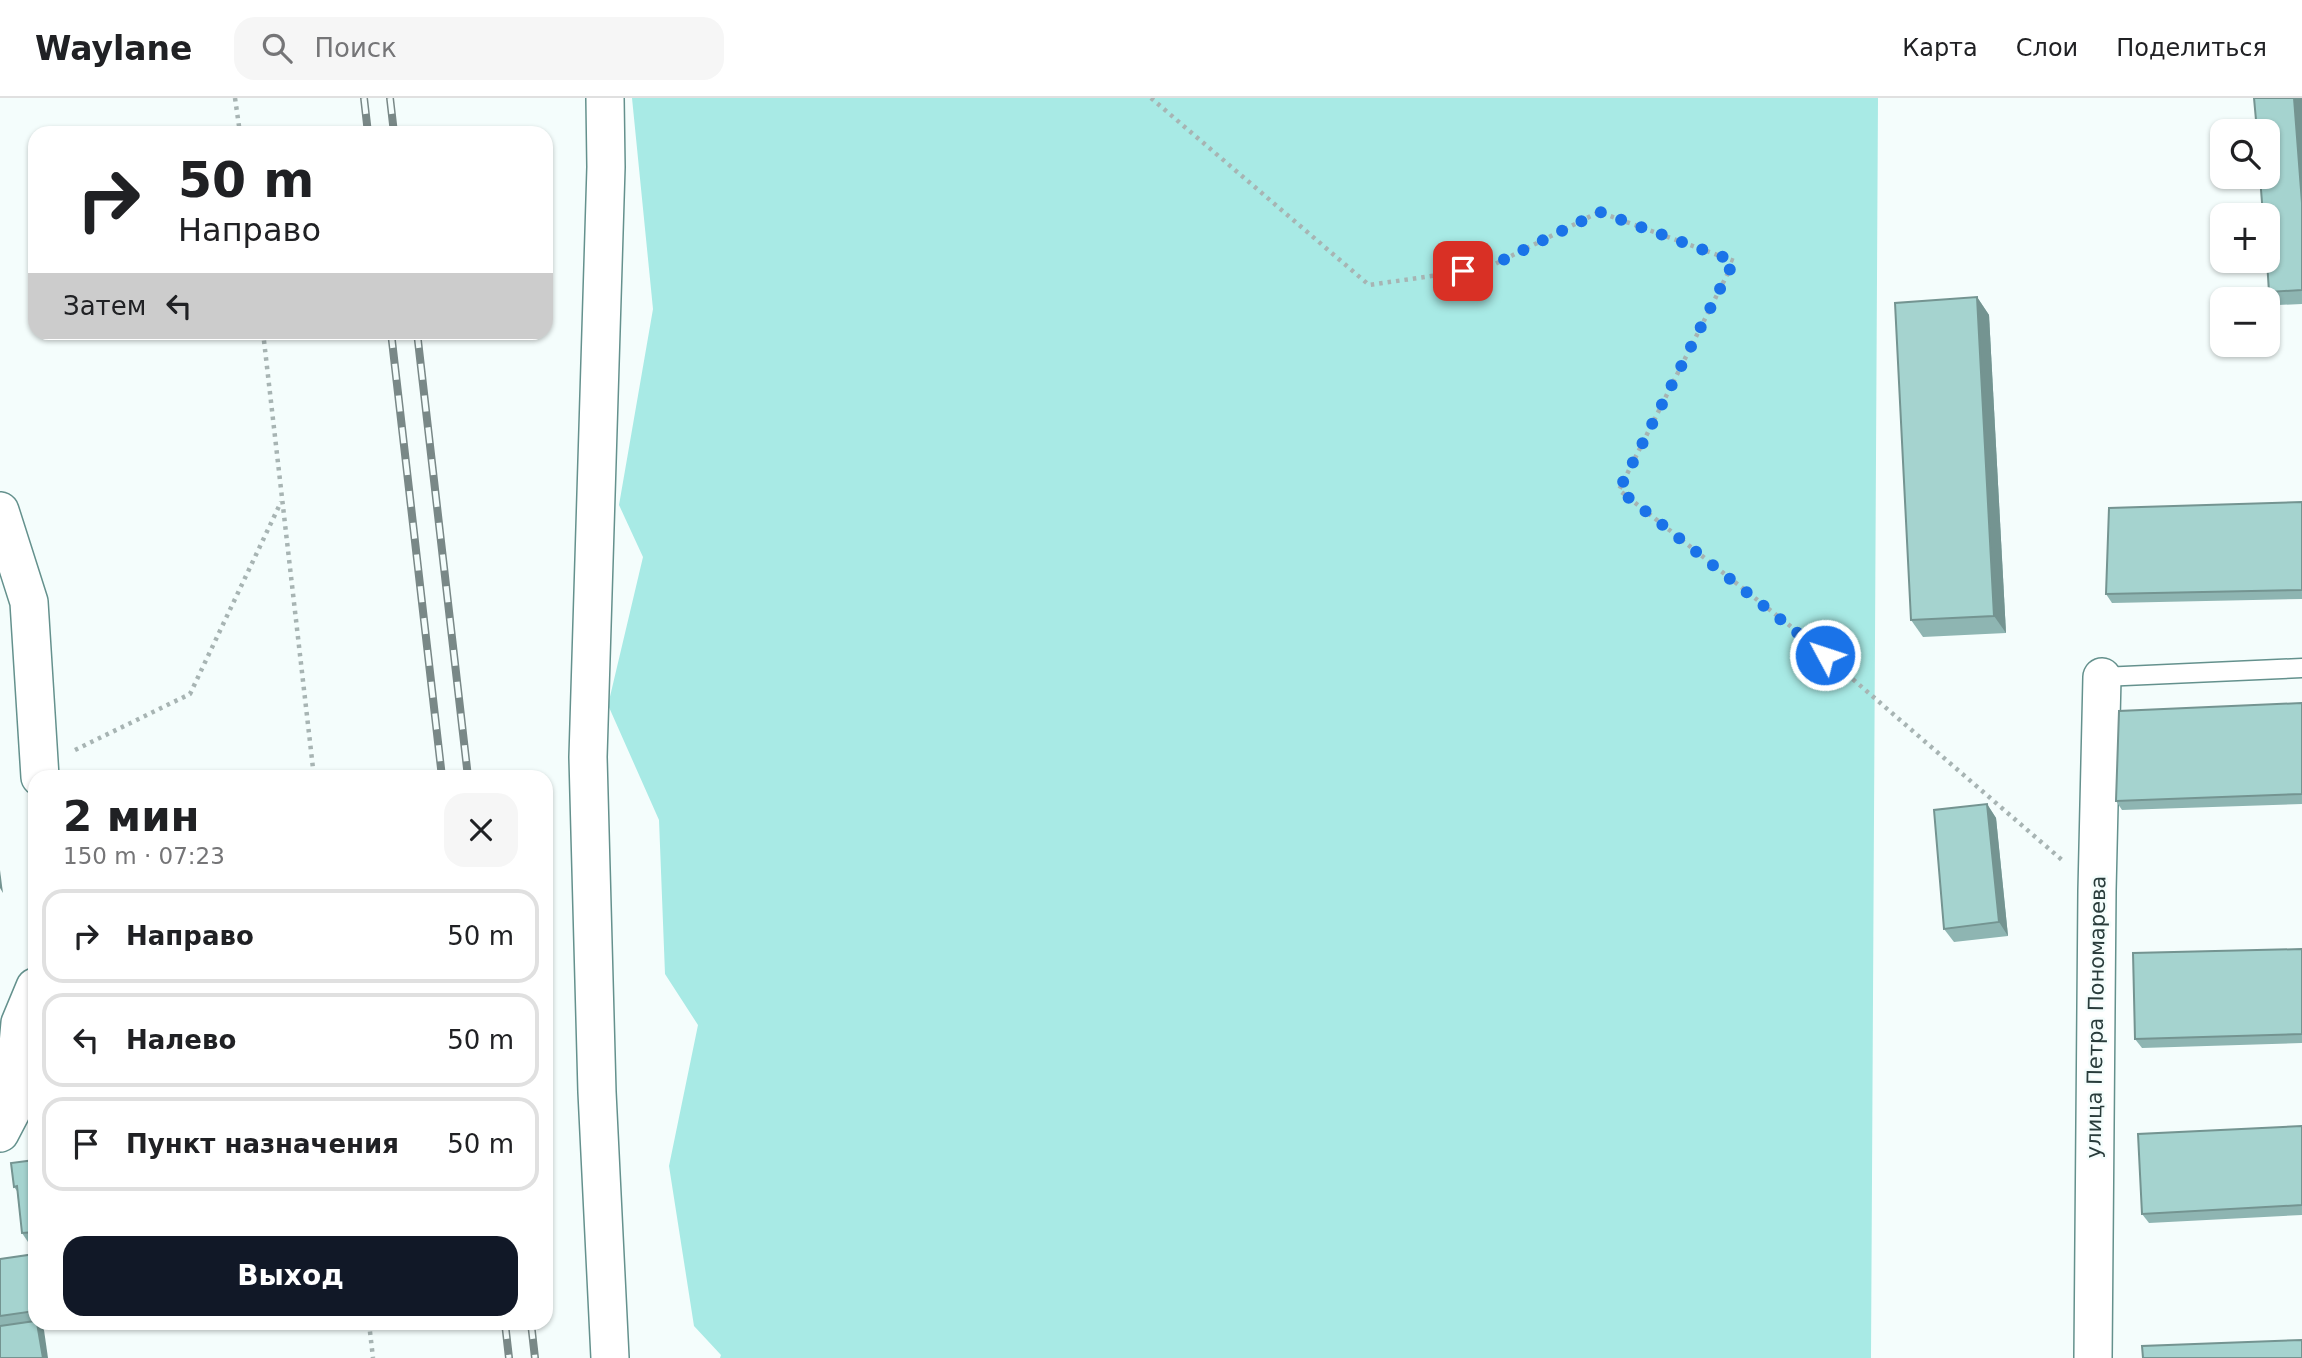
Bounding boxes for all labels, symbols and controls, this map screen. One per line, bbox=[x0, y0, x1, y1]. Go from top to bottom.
search box bbox=[234, 17, 724, 80]
text: Waylane bbox=[35, 29, 192, 68]
icon: search bbox=[258, 29, 296, 67]
text: Поиск bbox=[314, 33, 397, 63]
text: Карта bbox=[1902, 34, 1978, 62]
text: Слои bbox=[2016, 34, 2078, 62]
text: Поделиться bbox=[2116, 34, 2267, 62]
map controls bbox=[2210, 119, 2280, 357]
button: search bbox=[2210, 119, 2280, 189]
text: 50 m bbox=[178, 152, 314, 209]
icon: right bbox=[63, 154, 154, 245]
button: + bbox=[2210, 203, 2280, 273]
text: Направо bbox=[178, 211, 321, 249]
pin bbox=[1433, 241, 1493, 301]
icon: arrive bbox=[1444, 252, 1482, 290]
icon: left bbox=[160, 287, 198, 325]
button: − bbox=[2210, 287, 2280, 357]
text: Затем bbox=[63, 291, 146, 321]
position arrow bbox=[1788, 618, 1862, 692]
text: 2 мин bbox=[63, 792, 200, 841]
button: close bbox=[444, 793, 518, 867]
text: 150 m · 07:23 bbox=[63, 843, 225, 869]
street label: улица Петра Пономарева bbox=[2082, 876, 2110, 1158]
icon: right bbox=[67, 917, 105, 955]
text: Направо bbox=[126, 921, 254, 951]
text: 50 m bbox=[447, 921, 514, 951]
icon: left bbox=[67, 1021, 105, 1059]
text: Налево bbox=[126, 1025, 236, 1055]
text: 50 m bbox=[447, 1025, 514, 1055]
icon: arrive bbox=[67, 1125, 105, 1163]
text: Пункт назначения bbox=[126, 1129, 399, 1159]
text: 50 m bbox=[447, 1129, 514, 1159]
button: Выход bbox=[63, 1236, 518, 1316]

